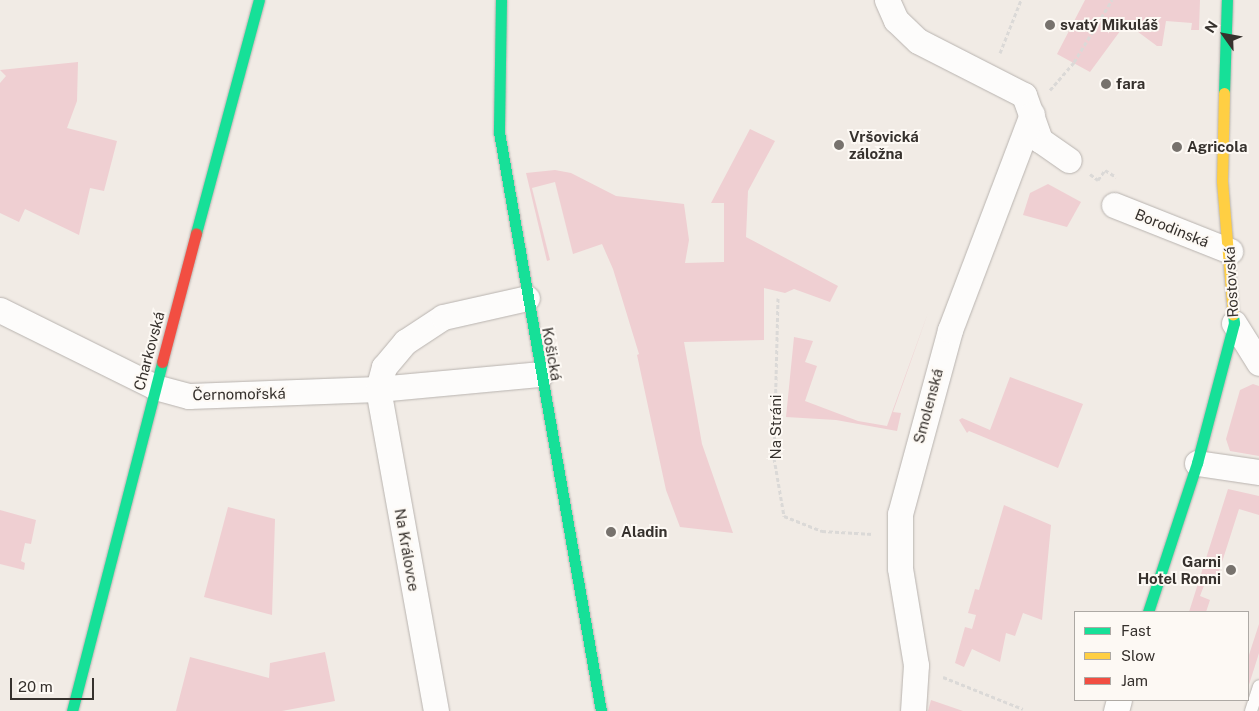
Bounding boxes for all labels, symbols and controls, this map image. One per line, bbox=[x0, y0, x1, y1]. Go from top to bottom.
north arrow bbox=[1199, 10, 1249, 60]
place label: svatý Mikuláš bbox=[1060, 16, 1158, 34]
text: N bbox=[1202, 18, 1221, 36]
marker: svatý Mikuláš bbox=[1044, 19, 1056, 31]
place label: fara bbox=[1116, 75, 1145, 93]
marker: fara bbox=[1100, 78, 1112, 90]
place label: Vršovická záložna bbox=[849, 127, 919, 162]
place label: Agricola bbox=[1187, 138, 1247, 156]
marker: Vršovická záložna bbox=[833, 139, 845, 151]
marker: Agricola bbox=[1171, 141, 1183, 153]
street label: Borodinská bbox=[1132, 205, 1212, 251]
street label: Rostovská bbox=[1220, 246, 1242, 318]
street label: Charkovská bbox=[130, 310, 168, 392]
street label: Košická bbox=[538, 326, 566, 382]
street label: Smolenská bbox=[909, 367, 947, 445]
street label: Černomořská bbox=[192, 384, 286, 404]
street label: Na Stráni bbox=[767, 394, 785, 460]
street label: Na Královce bbox=[391, 507, 423, 593]
place label: Aladin bbox=[621, 523, 667, 541]
marker: Aladin bbox=[605, 526, 617, 538]
place label: Garni Hotel Ronni bbox=[1138, 552, 1221, 587]
marker: Garni Hotel Ronni bbox=[1225, 564, 1237, 576]
legend bbox=[1074, 611, 1249, 701]
text: Fast bbox=[1121, 622, 1151, 639]
text: Slow bbox=[1121, 647, 1155, 664]
scale bar bbox=[12, 668, 96, 700]
text: Jam bbox=[1121, 672, 1148, 689]
text: 20 m bbox=[18, 678, 53, 695]

